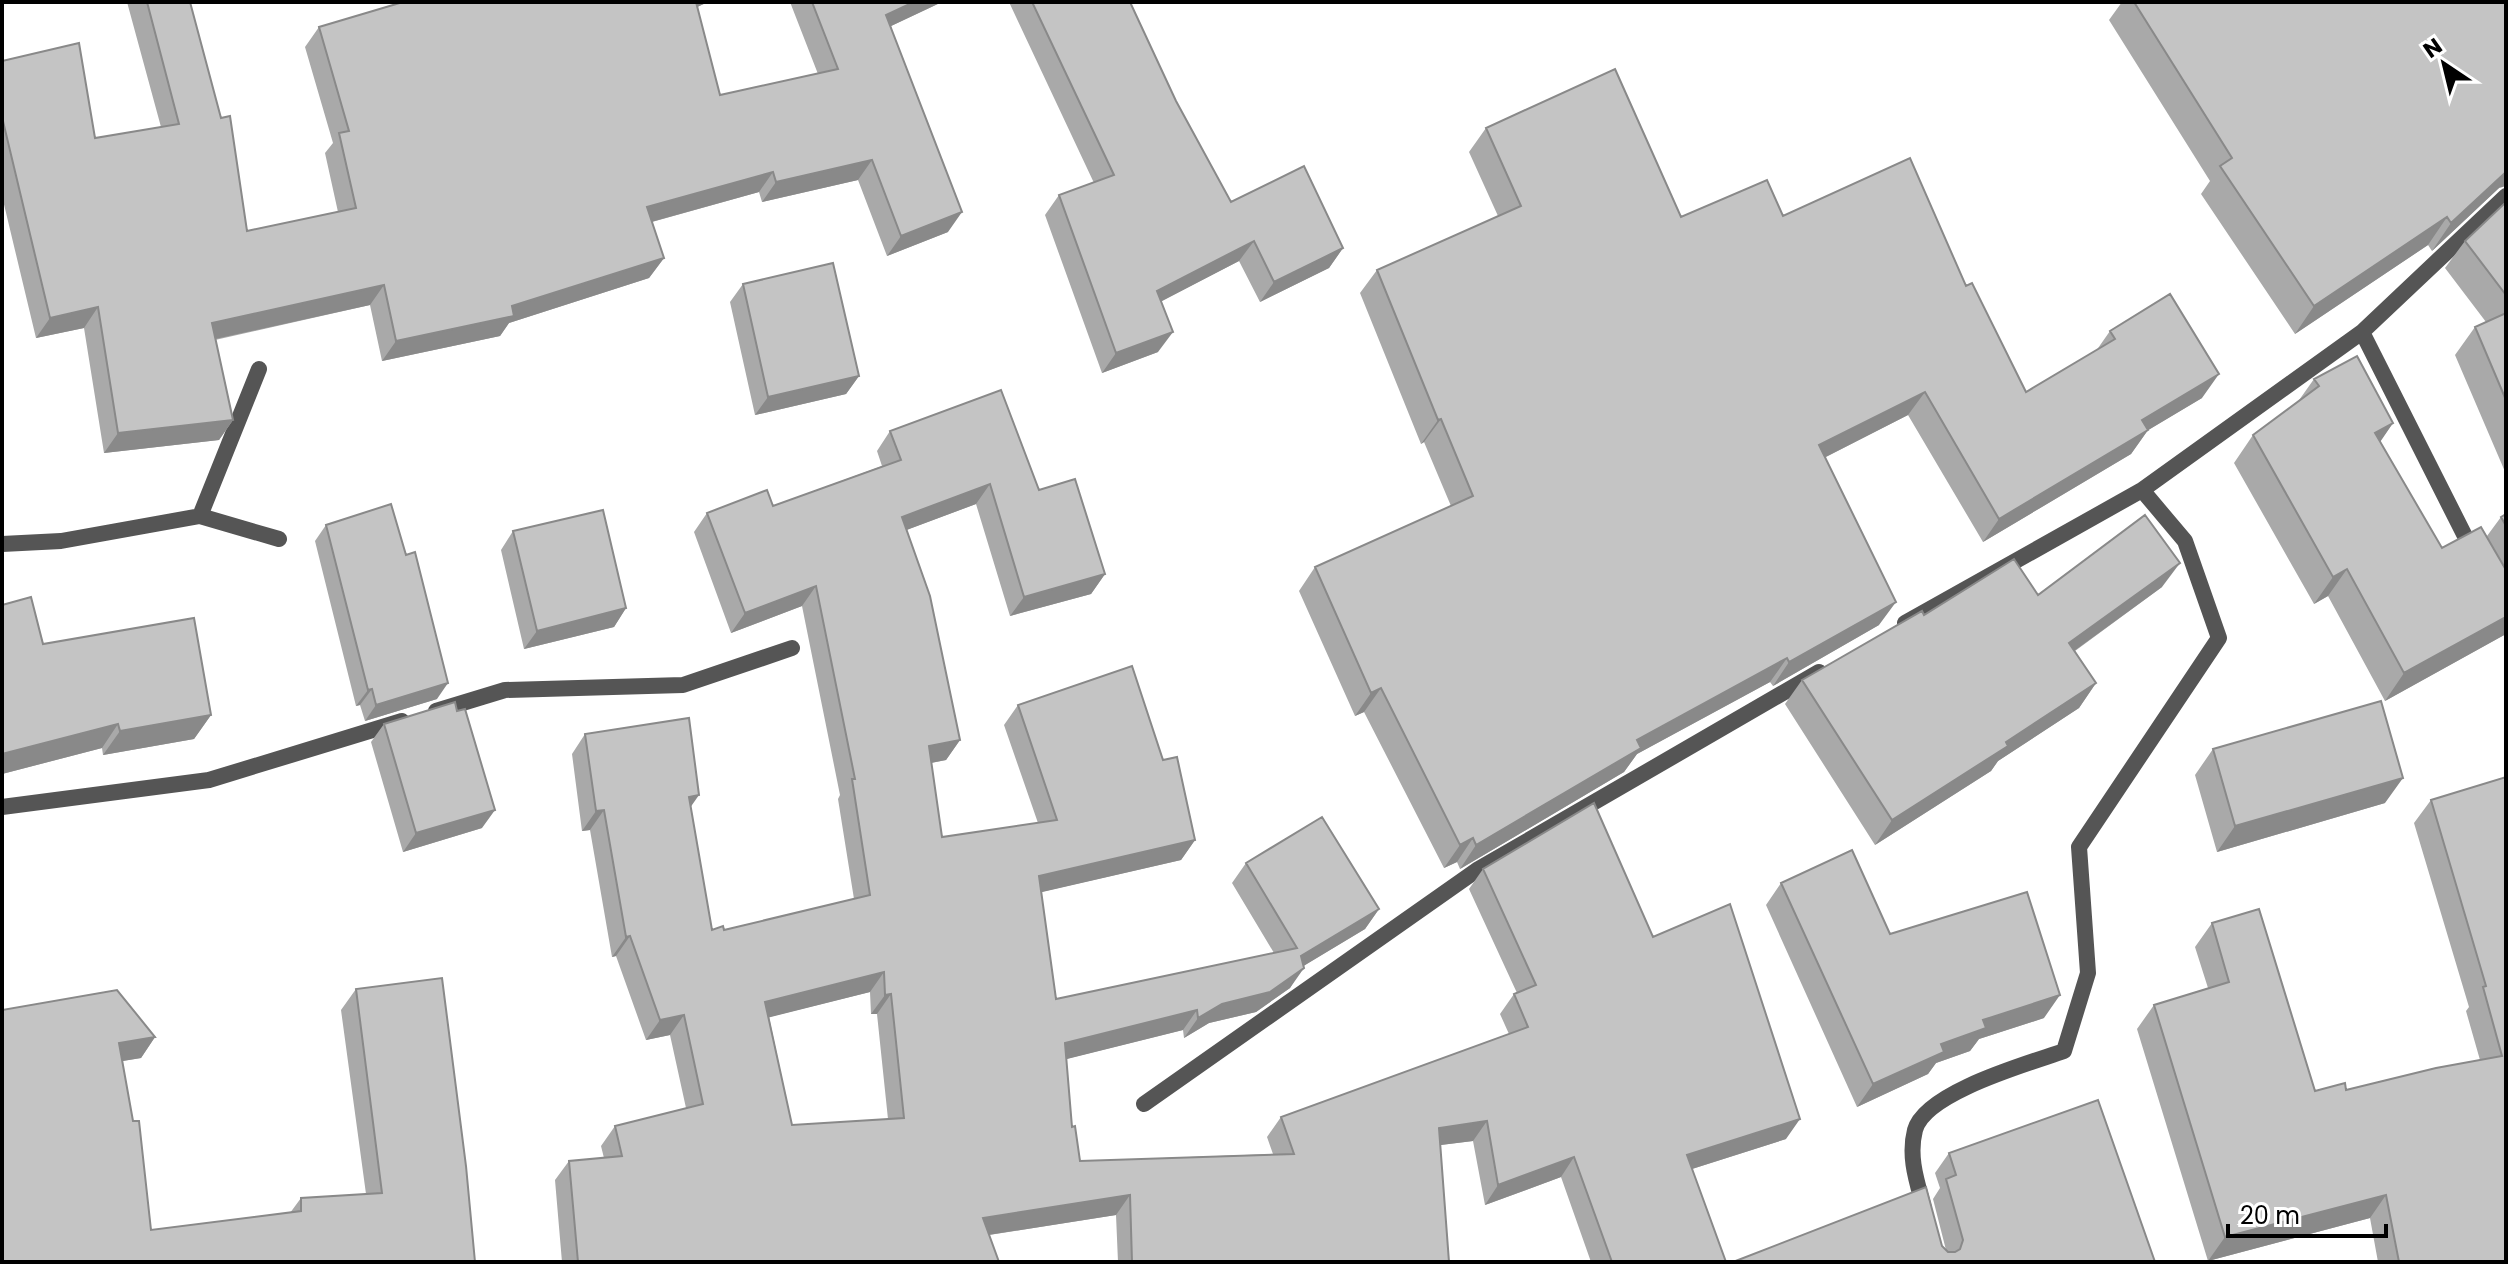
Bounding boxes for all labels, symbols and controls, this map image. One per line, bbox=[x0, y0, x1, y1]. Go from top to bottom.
north arrow bbox=[2404, 24, 2484, 104]
text: N bbox=[2417, 31, 2448, 65]
scale bar bbox=[2228, 1188, 2386, 1238]
text: 20 m bbox=[2240, 1199, 2300, 1232]

